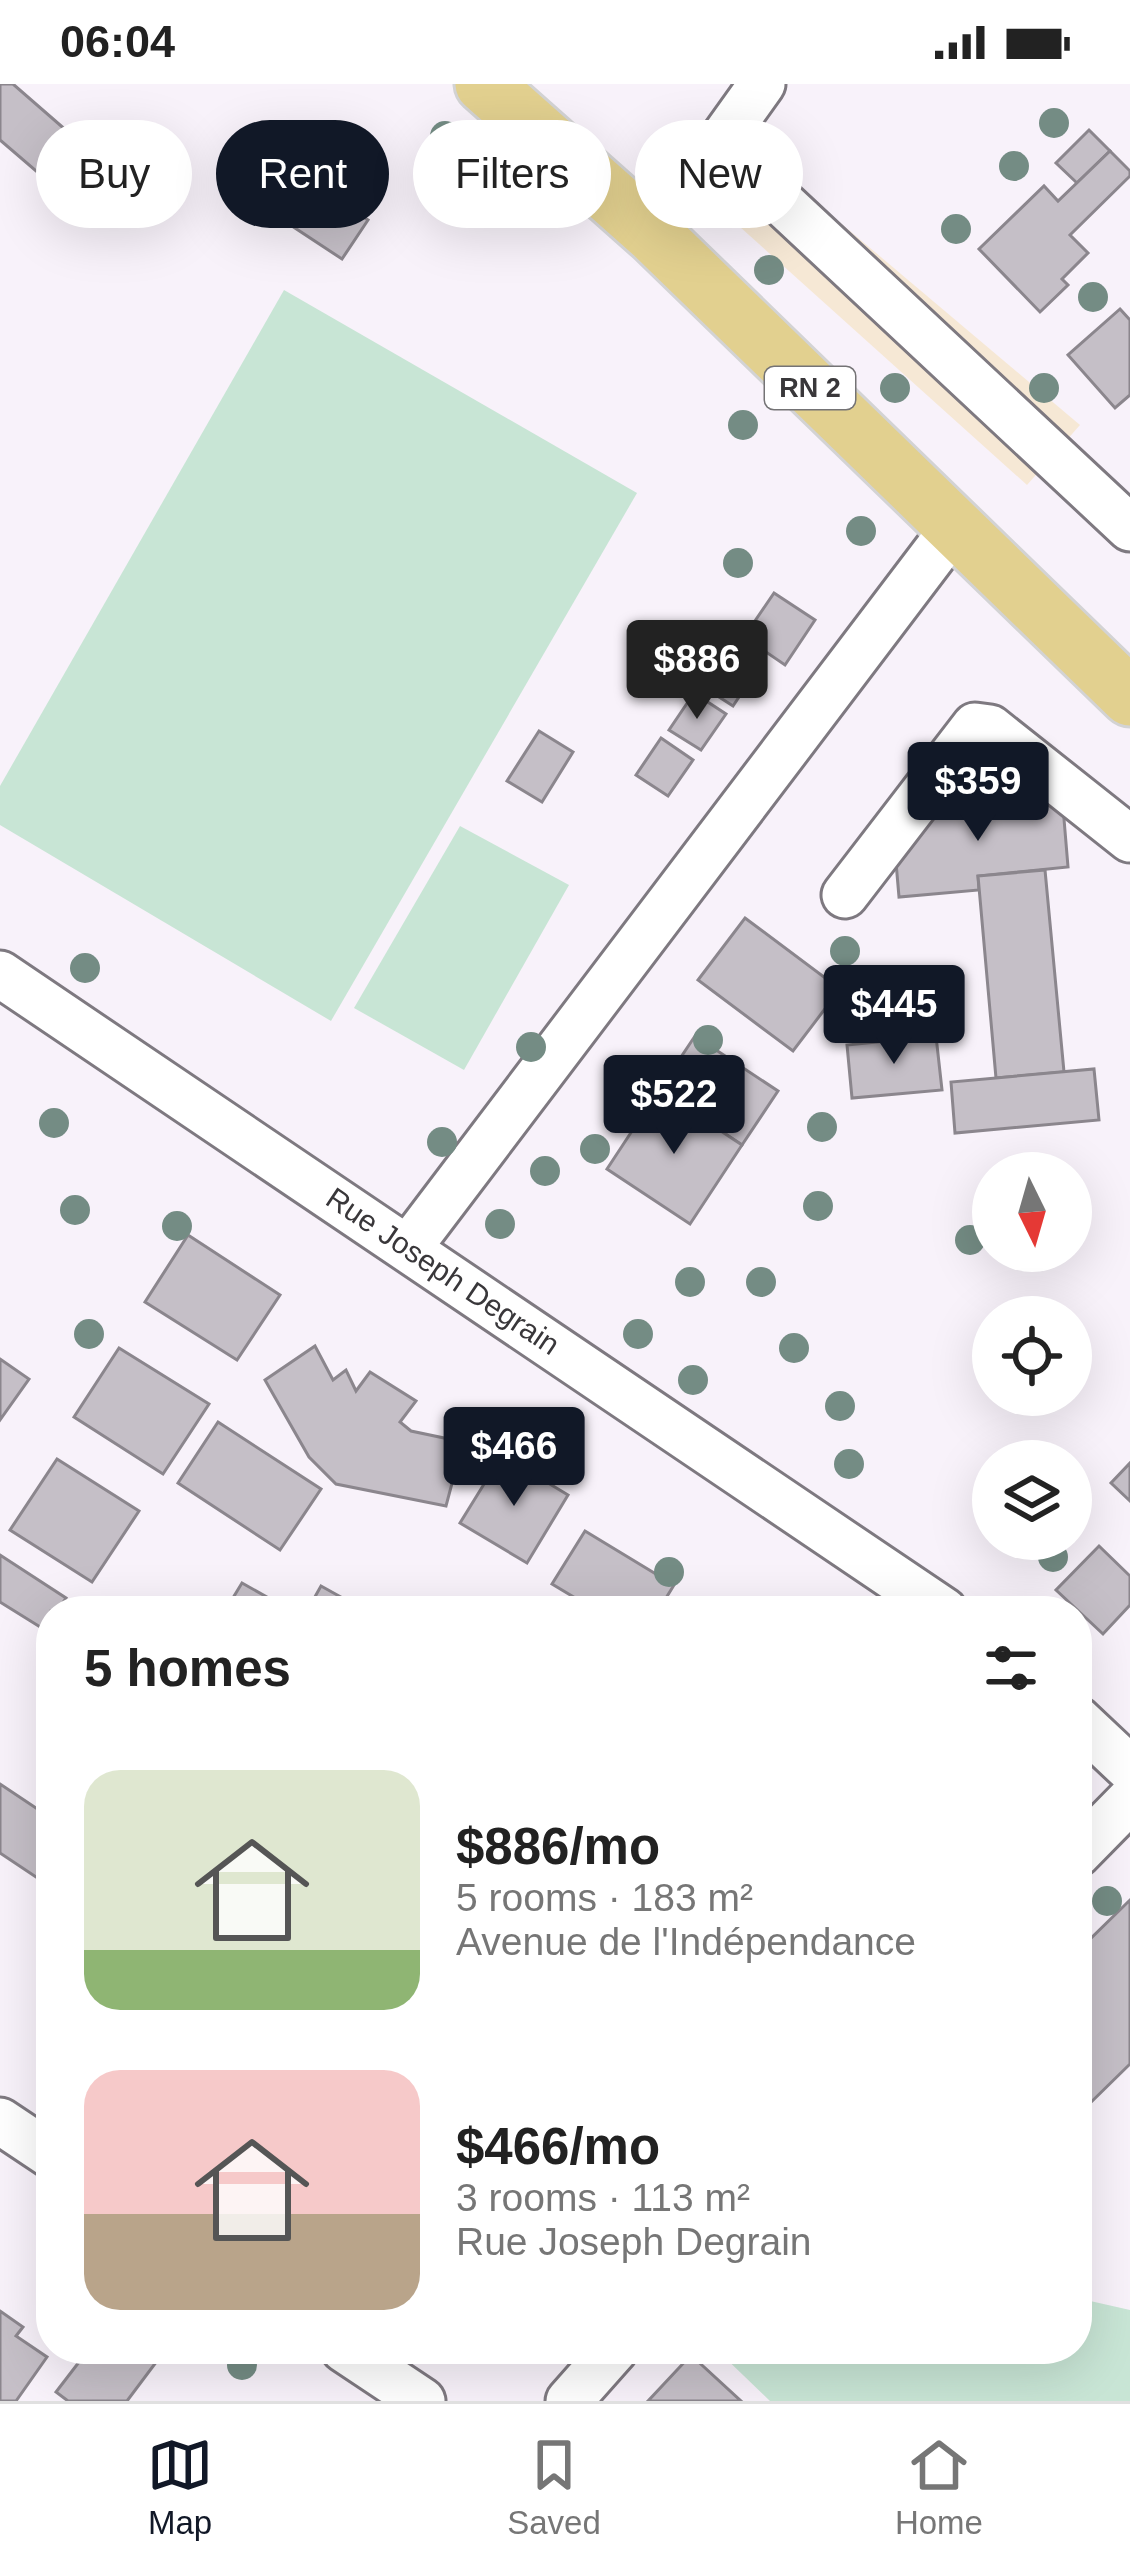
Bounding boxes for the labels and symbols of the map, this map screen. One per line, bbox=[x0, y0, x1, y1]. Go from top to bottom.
road number: RN 2 bbox=[765, 367, 855, 409]
pin: $886 bbox=[626, 620, 768, 722]
pin: $359 bbox=[907, 742, 1049, 844]
pin: $445 bbox=[823, 965, 965, 1067]
pin: $522 bbox=[603, 1055, 745, 1157]
north arrow bbox=[972, 1152, 1092, 1272]
street label: Rue Joseph Degrain bbox=[320, 1181, 566, 1361]
pin: $466 bbox=[443, 1407, 585, 1509]

